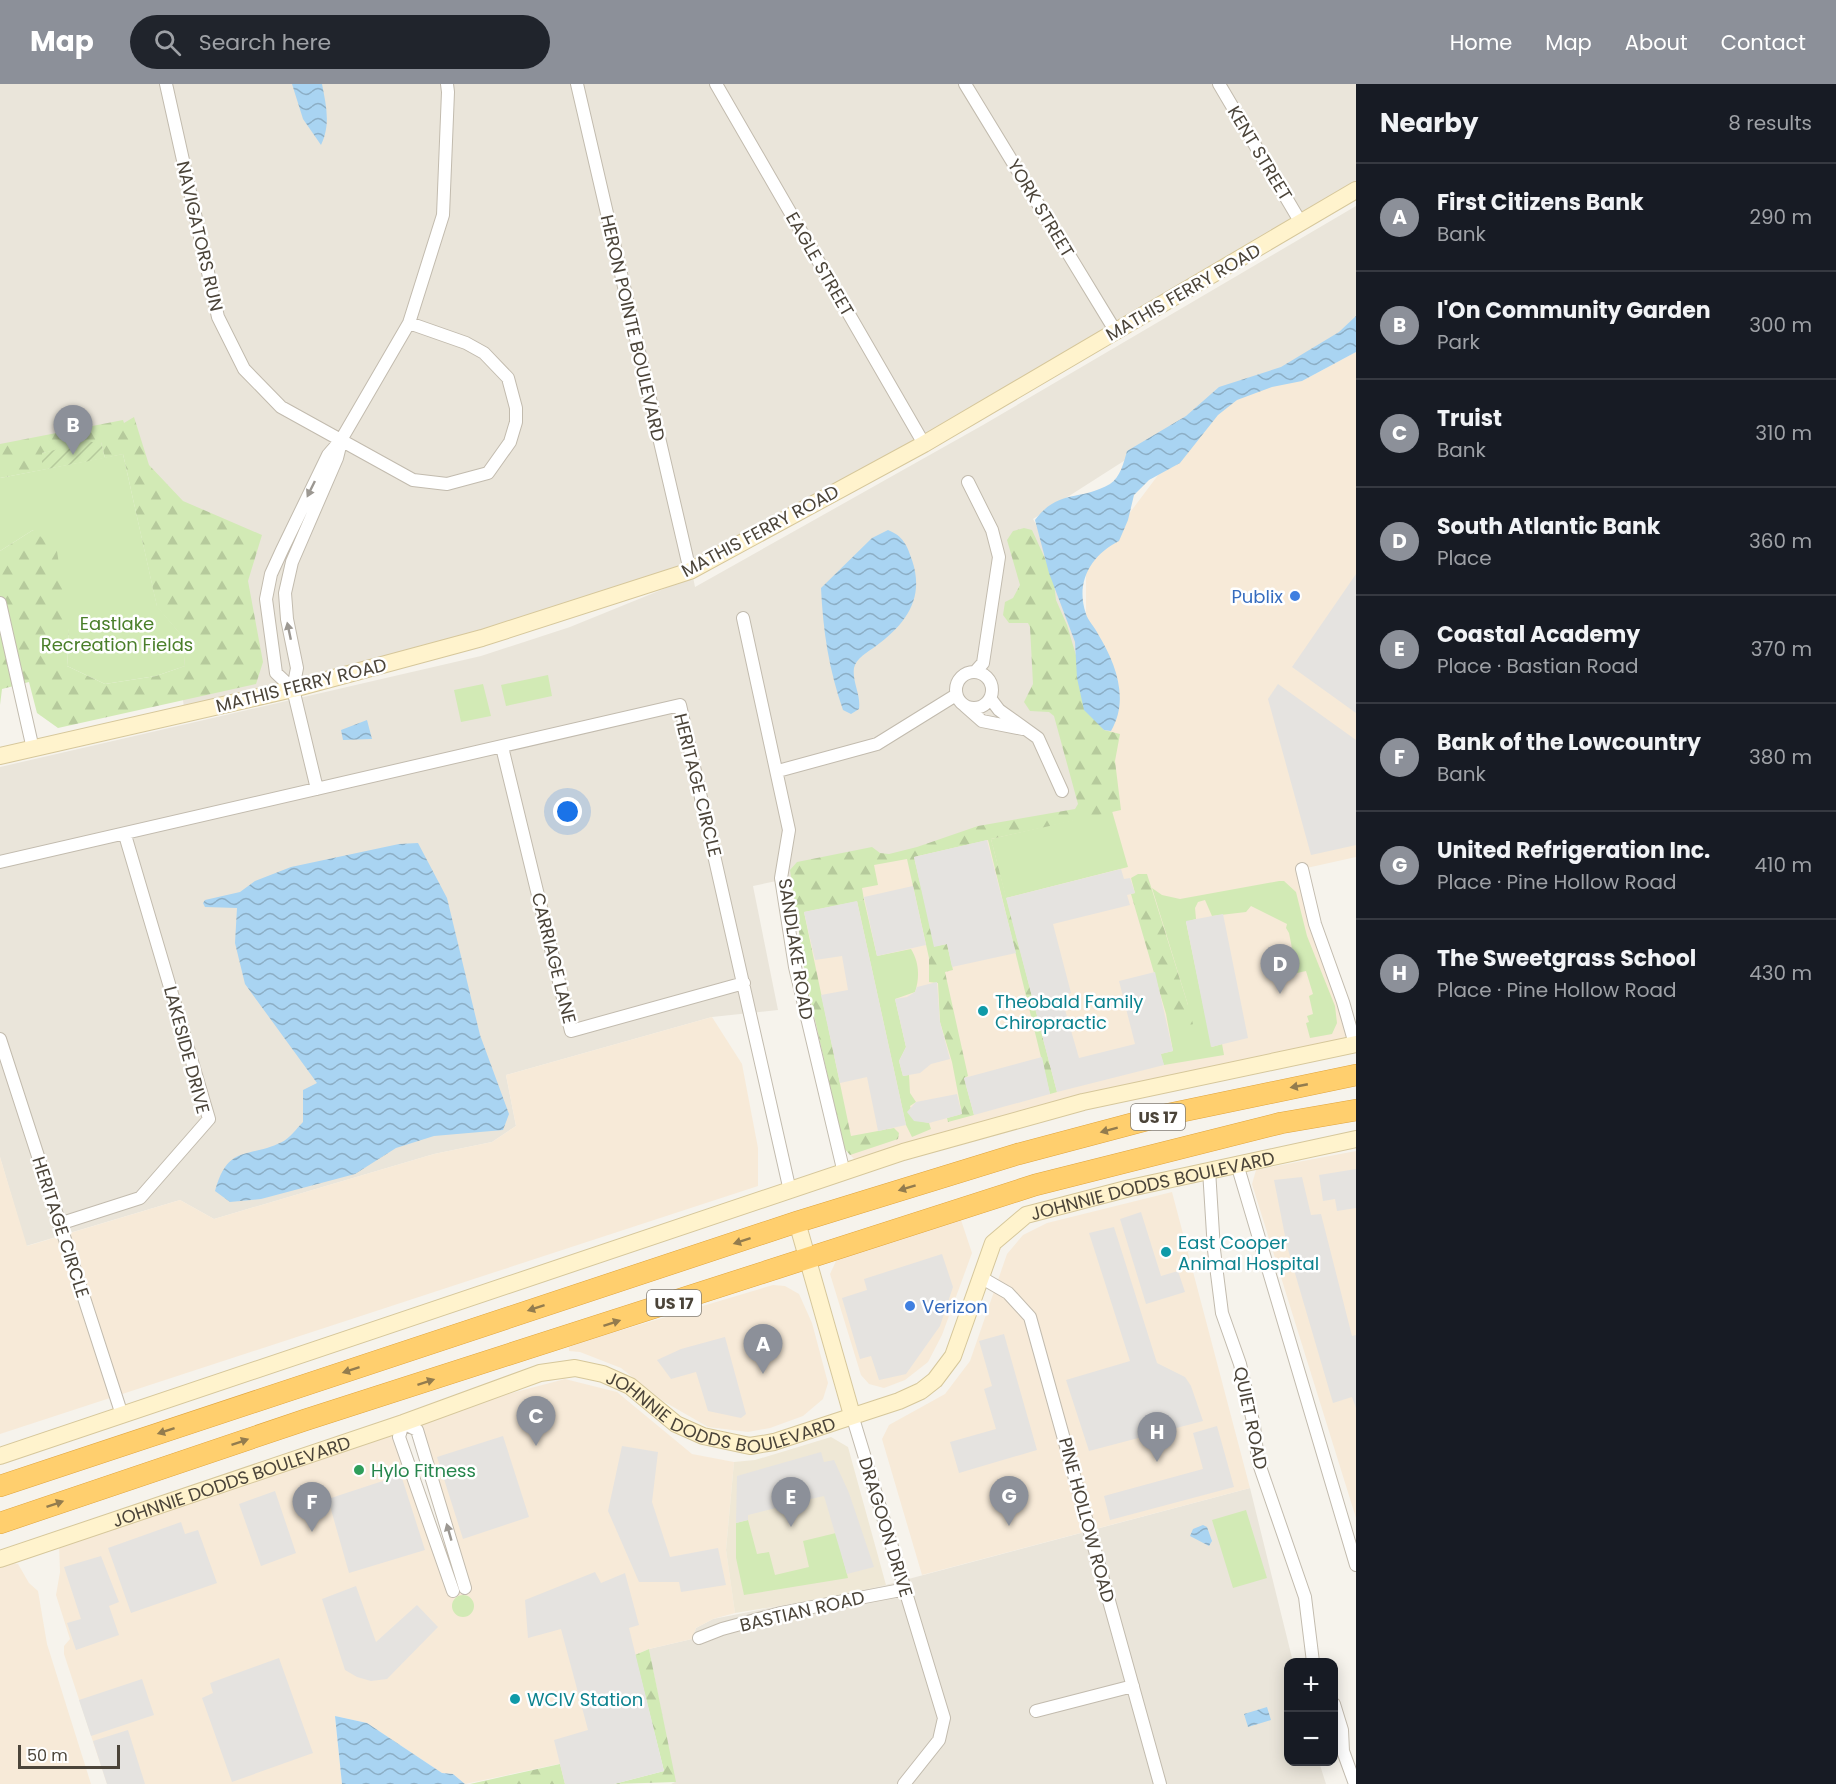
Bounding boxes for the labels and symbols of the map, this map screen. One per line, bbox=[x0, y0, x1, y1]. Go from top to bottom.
street label: KENT STREET bbox=[1222, 101, 1298, 205]
street label: YORK STREET bbox=[1002, 154, 1080, 262]
street label: NAVIGATORS RUN bbox=[171, 158, 229, 314]
street label: EAGLE STREET bbox=[780, 207, 860, 321]
street label: HERON POINTE BOULEVARD bbox=[595, 212, 671, 444]
street label: MATHIS FERRY ROAD bbox=[1101, 237, 1265, 347]
pin: B bbox=[54, 406, 92, 455]
street label: MATHIS FERRY ROAD bbox=[677, 479, 843, 583]
one-way arrow bbox=[307, 481, 316, 498]
place label: Publix bbox=[1231, 584, 1283, 609]
marker: Publix bbox=[1288, 589, 1302, 603]
park label: Eastlake Recreation Fields bbox=[41, 611, 193, 657]
one-way arrow bbox=[284, 622, 293, 641]
street label: MATHIS FERRY ROAD bbox=[213, 652, 389, 718]
street label: HERITAGE CIRCLE bbox=[668, 711, 728, 859]
your location bbox=[553, 797, 582, 826]
street label: SANDLAKE ROAD bbox=[772, 877, 820, 1021]
street label: CARRIAGE LANE bbox=[526, 890, 582, 1026]
pin: D bbox=[1260, 944, 1300, 994]
street label: LAKESIDE DRIVE bbox=[158, 983, 216, 1117]
place label: Theobald Family Chiropractic bbox=[995, 989, 1143, 1035]
marker: Theobald Family Chiropractic bbox=[976, 1004, 990, 1018]
one-way arrow bbox=[1289, 1082, 1308, 1091]
road number: US 17 bbox=[1131, 1104, 1185, 1130]
one-way arrow bbox=[1099, 1126, 1117, 1135]
street label: JOHNNIE DODDS BOULEVARD bbox=[1028, 1145, 1277, 1226]
street label: HERITAGE CIRCLE bbox=[26, 1153, 96, 1301]
one-way arrow bbox=[898, 1184, 916, 1193]
place label: East Cooper Animal Hospital bbox=[1178, 1230, 1319, 1276]
one-way arrow bbox=[732, 1236, 750, 1246]
marker: East Cooper Animal Hospital bbox=[1159, 1245, 1173, 1259]
road number: US 17 bbox=[647, 1290, 701, 1316]
place label: Verizon bbox=[922, 1294, 988, 1319]
marker: Verizon bbox=[903, 1299, 917, 1313]
one-way arrow bbox=[527, 1304, 545, 1314]
one-way arrow bbox=[603, 1318, 621, 1327]
pin: A bbox=[744, 1324, 783, 1374]
street label: QUIET ROAD bbox=[1228, 1364, 1274, 1472]
one-way arrow bbox=[342, 1365, 360, 1375]
street label: JOHNNIE DODDS BOULEVARD bbox=[602, 1365, 838, 1459]
one-way arrow bbox=[417, 1377, 435, 1386]
pin: C bbox=[516, 1396, 556, 1446]
pin: H bbox=[1138, 1412, 1176, 1462]
one-way arrow bbox=[157, 1427, 175, 1436]
street label: JOHNNIE DODDS BOULEVARD bbox=[109, 1429, 354, 1533]
street label: PINE HOLLOW ROAD bbox=[1053, 1435, 1121, 1605]
one-way arrow bbox=[231, 1437, 249, 1447]
street label: DRAGOON DRIVE bbox=[853, 1454, 919, 1600]
place label: Hylo Fitness bbox=[371, 1458, 476, 1483]
marker: Hylo Fitness bbox=[352, 1463, 366, 1477]
pin: G bbox=[990, 1476, 1028, 1526]
pin: E bbox=[772, 1478, 810, 1527]
pin: F bbox=[292, 1482, 332, 1532]
one-way arrow bbox=[46, 1499, 64, 1509]
one-way arrow bbox=[444, 1523, 453, 1541]
street label: BASTIAN ROAD bbox=[737, 1584, 867, 1638]
place label: WCIV Station bbox=[527, 1687, 643, 1712]
marker: WCIV Station bbox=[508, 1692, 522, 1706]
scale bar bbox=[18, 1742, 120, 1770]

